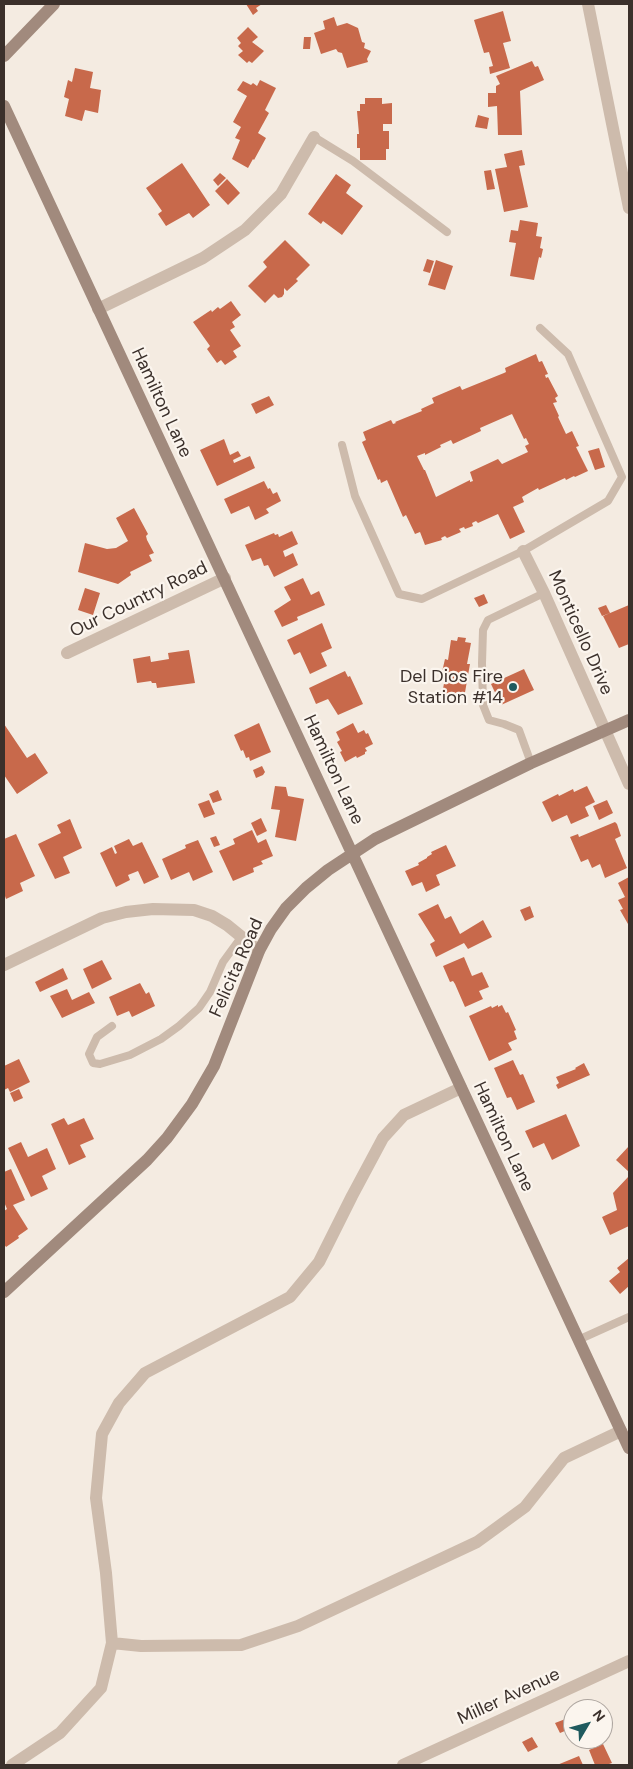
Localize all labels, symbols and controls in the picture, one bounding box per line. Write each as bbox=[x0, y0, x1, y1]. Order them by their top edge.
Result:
street label: Hamilton Lane bbox=[126, 345, 196, 461]
street label: Our Country Road bbox=[67, 557, 211, 643]
street label: Monticello Drive bbox=[543, 567, 617, 699]
place label: Del Dios Fire Station #14 bbox=[400, 666, 503, 709]
marker: Del Dios Fire Station #14 bbox=[507, 681, 519, 693]
street label: Hamilton Lane bbox=[298, 712, 368, 828]
street label: Felicita Road bbox=[206, 915, 268, 1021]
street label: Hamilton Lane bbox=[468, 1079, 538, 1195]
street label: Miller Avenue bbox=[454, 1664, 564, 1730]
north arrow bbox=[563, 1699, 613, 1749]
text: N bbox=[589, 1706, 609, 1725]

